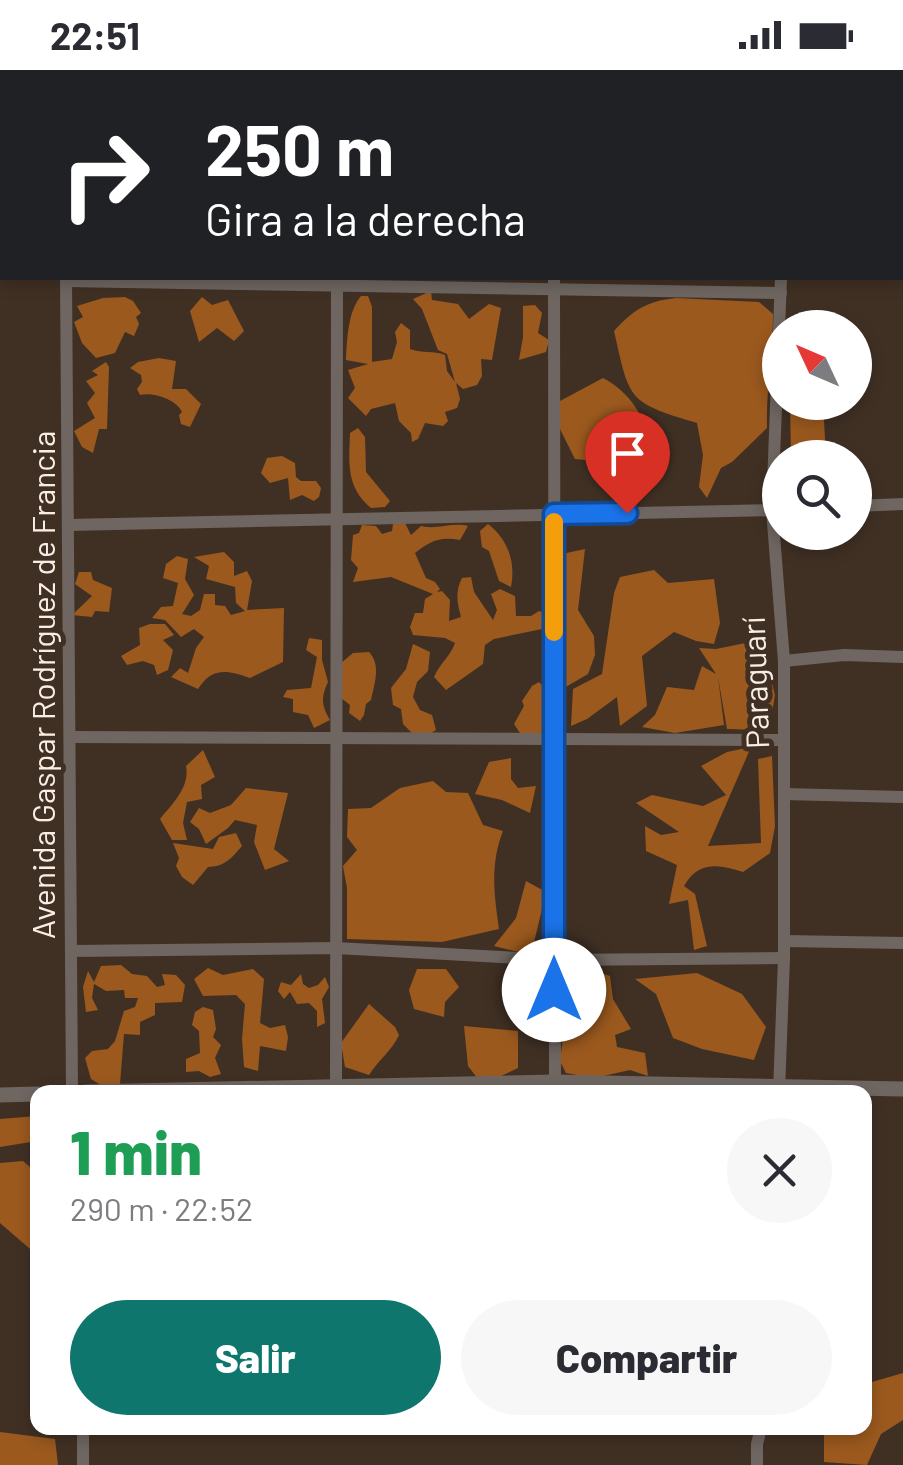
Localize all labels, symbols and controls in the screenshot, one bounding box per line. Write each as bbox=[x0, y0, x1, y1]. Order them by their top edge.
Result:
text: 22:51 bbox=[50, 12, 140, 58]
text: 250 m bbox=[205, 106, 394, 190]
icon: right bbox=[40, 110, 170, 240]
text: Gira a la derecha bbox=[205, 191, 526, 245]
north arrow bbox=[762, 310, 872, 420]
map controls bbox=[762, 310, 872, 550]
pin bbox=[585, 411, 670, 514]
icon: arrive bbox=[600, 426, 655, 481]
street label: Avenida Gaspar Rodríguez de Francia bbox=[23, 431, 61, 939]
button: search bbox=[762, 440, 872, 550]
street label: Paraguarí bbox=[733, 616, 775, 750]
position arrow bbox=[502, 938, 606, 1042]
text: 1 min bbox=[70, 1115, 202, 1187]
button: close bbox=[727, 1118, 832, 1223]
text: 290 m · 22:52 bbox=[70, 1189, 253, 1227]
button: Salir bbox=[70, 1300, 441, 1415]
button: Compartir bbox=[461, 1300, 832, 1415]

